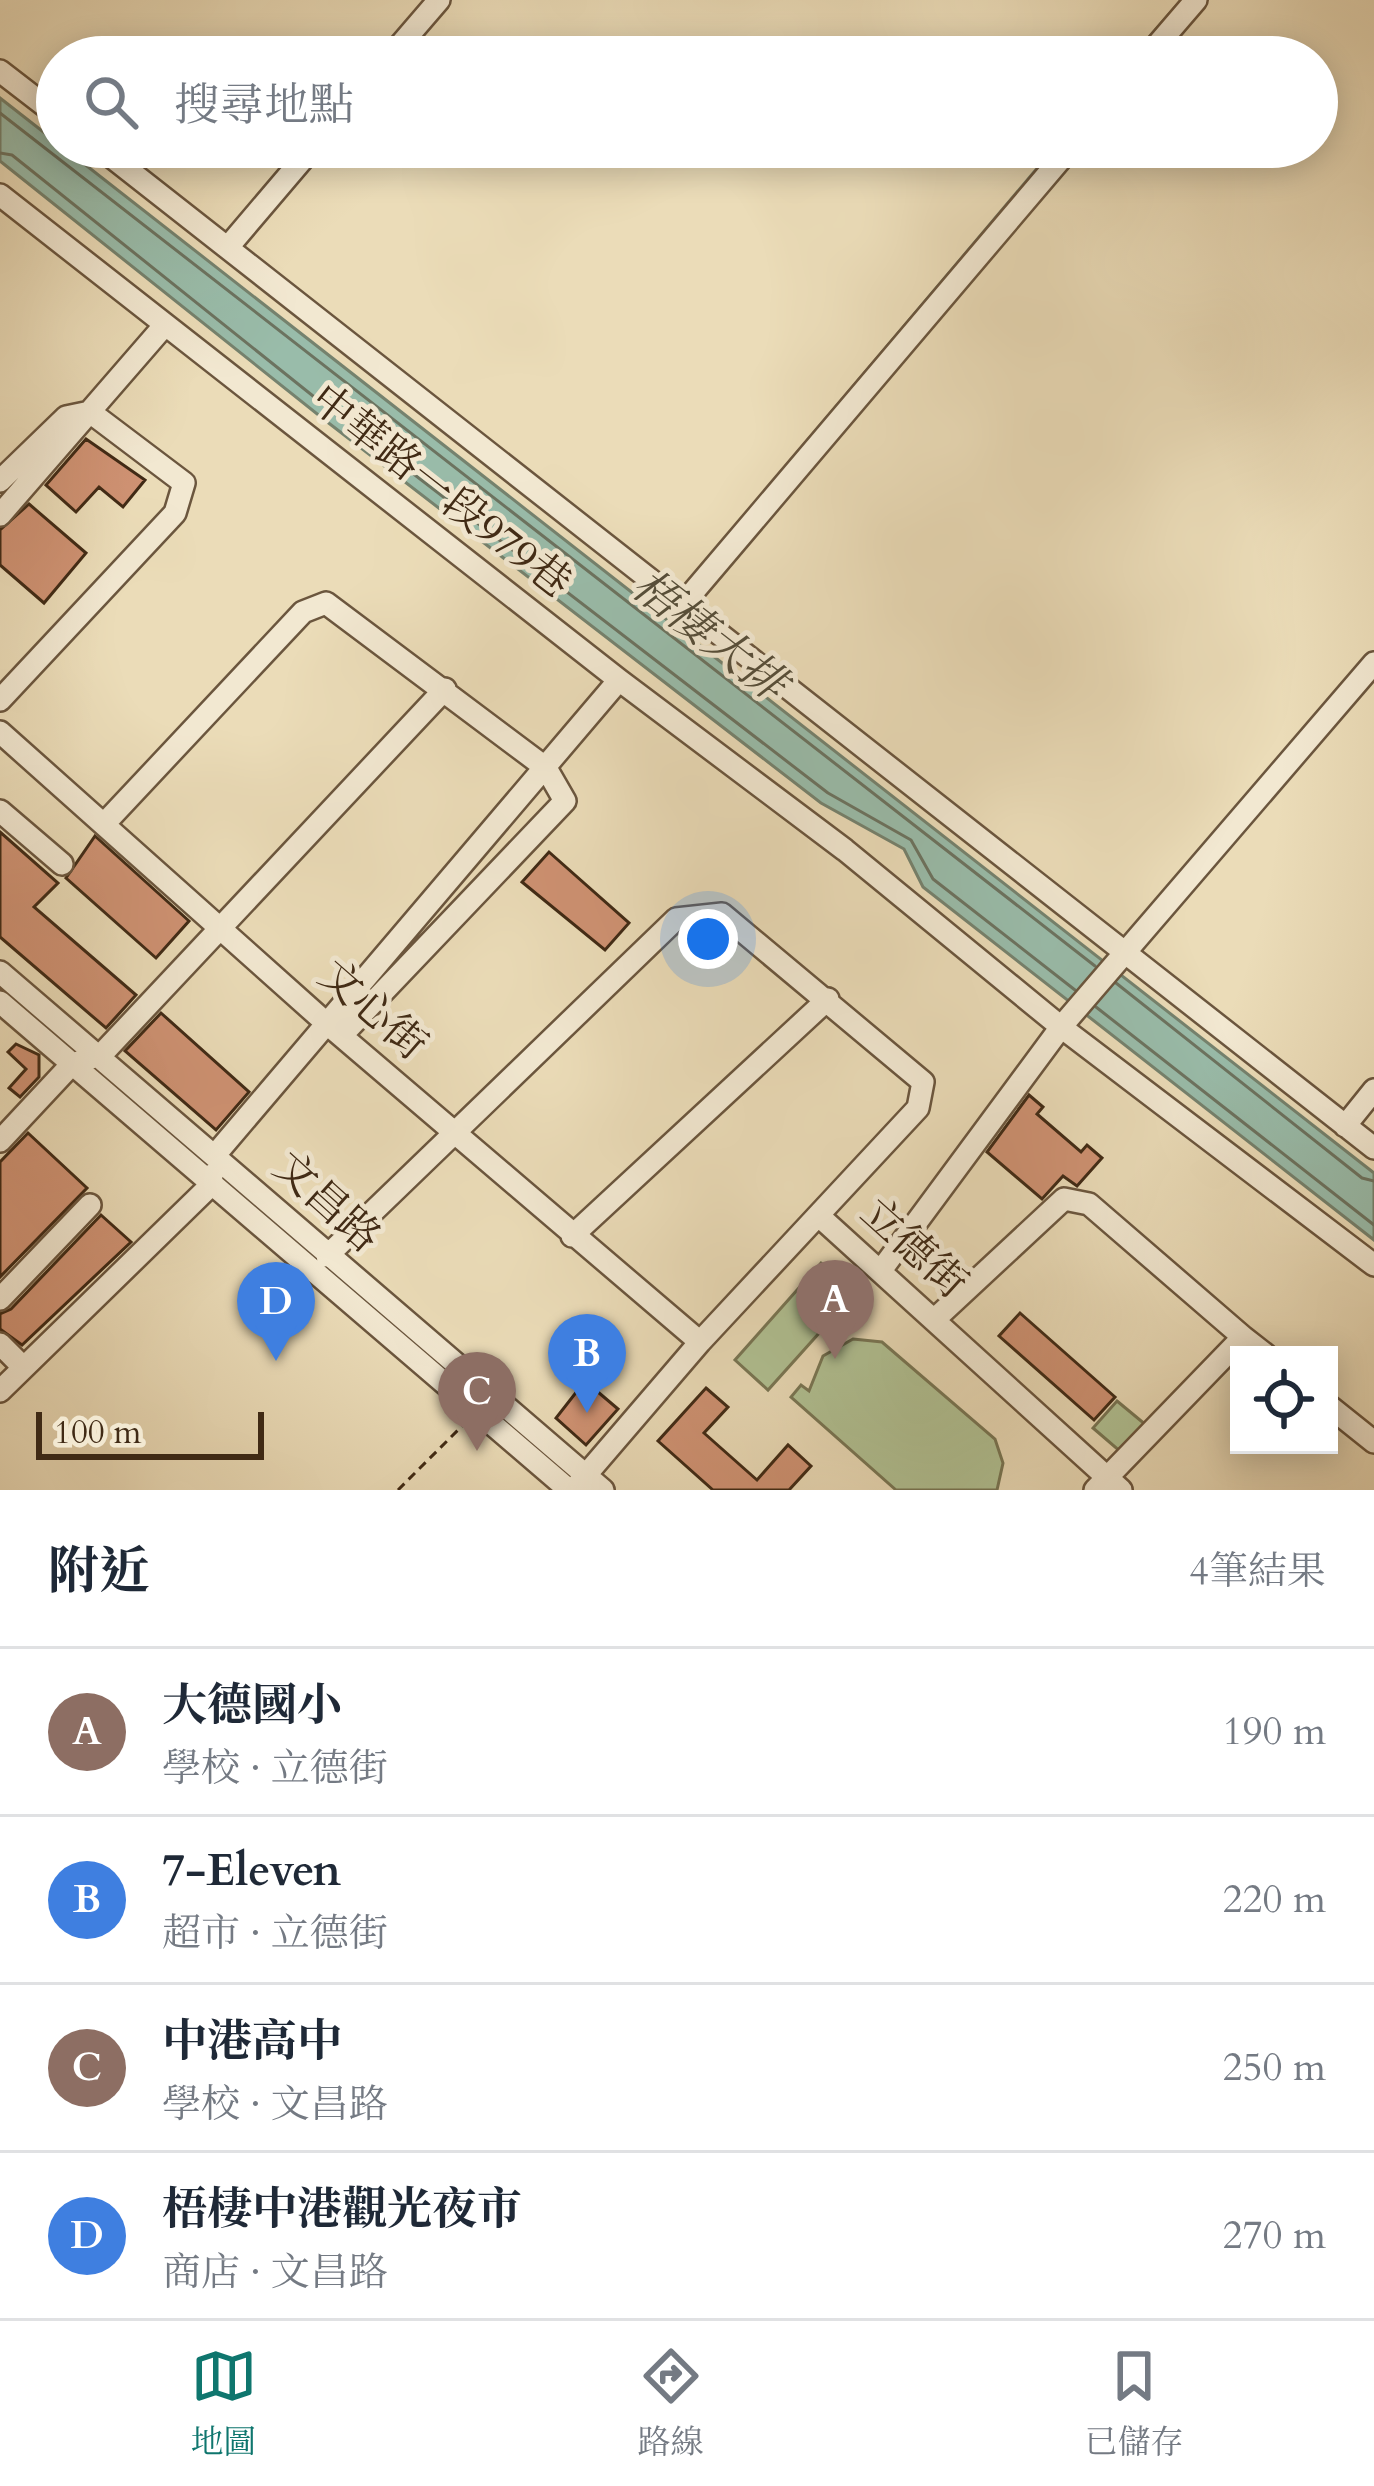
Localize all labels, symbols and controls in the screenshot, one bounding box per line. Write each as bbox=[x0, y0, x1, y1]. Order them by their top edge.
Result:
search box bbox=[36, 36, 1338, 168]
icon: search bbox=[78, 69, 144, 135]
text: 搜尋地點 bbox=[174, 75, 354, 136]
street label: 中華路一段979巷 bbox=[299, 371, 583, 611]
water label: 梧棲大排 bbox=[619, 556, 803, 718]
your location bbox=[678, 909, 738, 969]
street label: 文心街 bbox=[307, 947, 439, 1073]
street label: 文昌路 bbox=[261, 1139, 393, 1265]
street label: 立德街 bbox=[848, 1185, 980, 1311]
pin: A bbox=[796, 1260, 874, 1359]
pin: D bbox=[237, 1262, 315, 1361]
pin: B bbox=[548, 1314, 626, 1413]
map controls bbox=[1230, 1346, 1338, 1454]
button: locate bbox=[1230, 1346, 1338, 1454]
pin: C bbox=[438, 1352, 516, 1451]
scale bar bbox=[36, 1406, 264, 1459]
text: 100 m bbox=[54, 1410, 141, 1455]
text: 附近 bbox=[48, 1537, 150, 1607]
text: 4筆結果 bbox=[1189, 1545, 1326, 1598]
text: 大德國小 bbox=[162, 1675, 342, 1736]
text: A bbox=[72, 1705, 102, 1758]
text: 190 m bbox=[1223, 1705, 1326, 1758]
text: 學校 · 立德街 bbox=[162, 1742, 388, 1795]
text: 7-Eleven bbox=[162, 1840, 341, 1901]
text: B bbox=[73, 1873, 101, 1926]
text: 220 m bbox=[1223, 1873, 1326, 1926]
text: 超市 · 立德街 bbox=[162, 1907, 388, 1960]
text: 中港高中 bbox=[162, 2011, 342, 2072]
text: C bbox=[72, 2041, 102, 2094]
text: 250 m bbox=[1223, 2041, 1326, 2094]
text: 學校 · 文昌路 bbox=[162, 2078, 388, 2131]
text: 梧棲中港觀光夜市 bbox=[162, 2179, 522, 2240]
text: D bbox=[70, 2209, 104, 2262]
text: 270 m bbox=[1223, 2209, 1326, 2262]
text: 商店 · 文昌路 bbox=[162, 2246, 388, 2299]
tab: 地圖 bbox=[191, 2343, 257, 2465]
tab: 路線 bbox=[638, 2343, 704, 2465]
tab: 已儲存 bbox=[1085, 2343, 1184, 2465]

